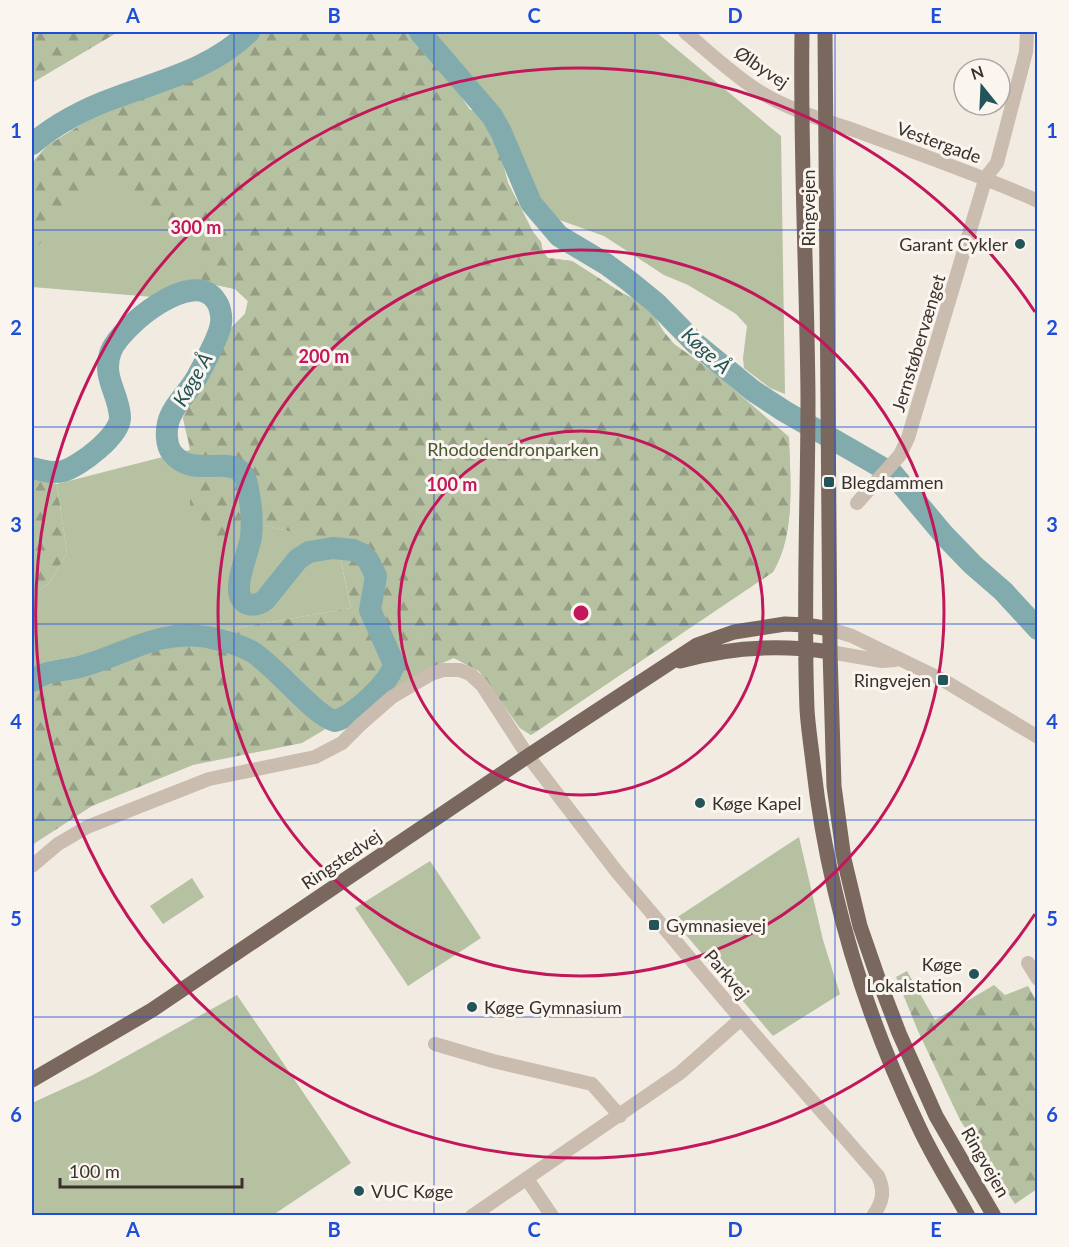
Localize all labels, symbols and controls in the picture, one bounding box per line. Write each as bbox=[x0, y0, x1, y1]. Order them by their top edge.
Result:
text: A bbox=[125, 3, 140, 27]
text: B bbox=[327, 3, 341, 27]
text: C bbox=[527, 3, 541, 27]
text: D bbox=[727, 3, 743, 27]
text: E bbox=[930, 3, 942, 27]
street label: Ølbyvej bbox=[731, 41, 793, 93]
north arrow bbox=[952, 57, 1012, 117]
text: N bbox=[968, 61, 986, 83]
street label: Vestergade bbox=[894, 117, 984, 167]
text: 1 bbox=[10, 118, 22, 142]
text: 1 bbox=[1046, 118, 1058, 142]
street label: Ringvejen bbox=[797, 169, 819, 247]
text: 300 m bbox=[171, 216, 221, 238]
place label: Garant Cykler bbox=[899, 233, 1008, 255]
marker: Garant Cykler bbox=[1013, 237, 1027, 251]
street label: Jernstøbervænget bbox=[887, 271, 950, 414]
text: 2 bbox=[10, 315, 22, 339]
text: 2 bbox=[1046, 315, 1058, 339]
water label: Køge Å bbox=[677, 322, 737, 378]
text: 200 m bbox=[299, 345, 349, 367]
water label: Køge Å bbox=[167, 348, 217, 410]
park label: Rhododendronparken bbox=[427, 438, 599, 460]
place label: Blegdammen bbox=[841, 471, 944, 493]
text: 100 m bbox=[427, 473, 477, 495]
marker: Blegdammen bbox=[822, 475, 836, 489]
text: 3 bbox=[10, 512, 22, 536]
text: 3 bbox=[1046, 512, 1058, 536]
centre of rings bbox=[571, 603, 591, 623]
place label: Ringvejen bbox=[854, 669, 931, 691]
marker: Ringvejen bbox=[936, 673, 950, 687]
text: 4 bbox=[10, 709, 22, 733]
text: 4 bbox=[1046, 709, 1058, 733]
place label: Køge Kapel bbox=[712, 792, 802, 814]
marker: Køge Kapel bbox=[693, 796, 707, 810]
street label: Ringstedvej bbox=[297, 824, 385, 894]
text: 5 bbox=[10, 906, 22, 930]
text: 5 bbox=[1046, 906, 1058, 930]
place label: Gymnasievej bbox=[666, 914, 766, 936]
marker: Gymnasievej bbox=[647, 918, 661, 932]
street label: Parkvej bbox=[700, 945, 754, 1003]
place label: Køge Lokalstation bbox=[866, 953, 962, 996]
marker: Køge Lokalstation bbox=[967, 967, 981, 981]
place label: Køge Gymnasium bbox=[484, 996, 622, 1018]
marker: Køge Gymnasium bbox=[465, 1000, 479, 1014]
text: 6 bbox=[10, 1102, 22, 1126]
text: 6 bbox=[1046, 1102, 1058, 1126]
street label: Ringvejen bbox=[957, 1123, 1015, 1201]
scale bar bbox=[60, 1151, 242, 1189]
text: 100 m bbox=[69, 1160, 120, 1182]
place label: VUC Køge bbox=[371, 1180, 453, 1202]
marker: VUC Køge bbox=[352, 1184, 366, 1198]
text: A bbox=[125, 1217, 140, 1241]
text: B bbox=[327, 1217, 341, 1241]
text: C bbox=[527, 1217, 541, 1241]
text: D bbox=[727, 1217, 743, 1241]
text: E bbox=[930, 1217, 942, 1241]

